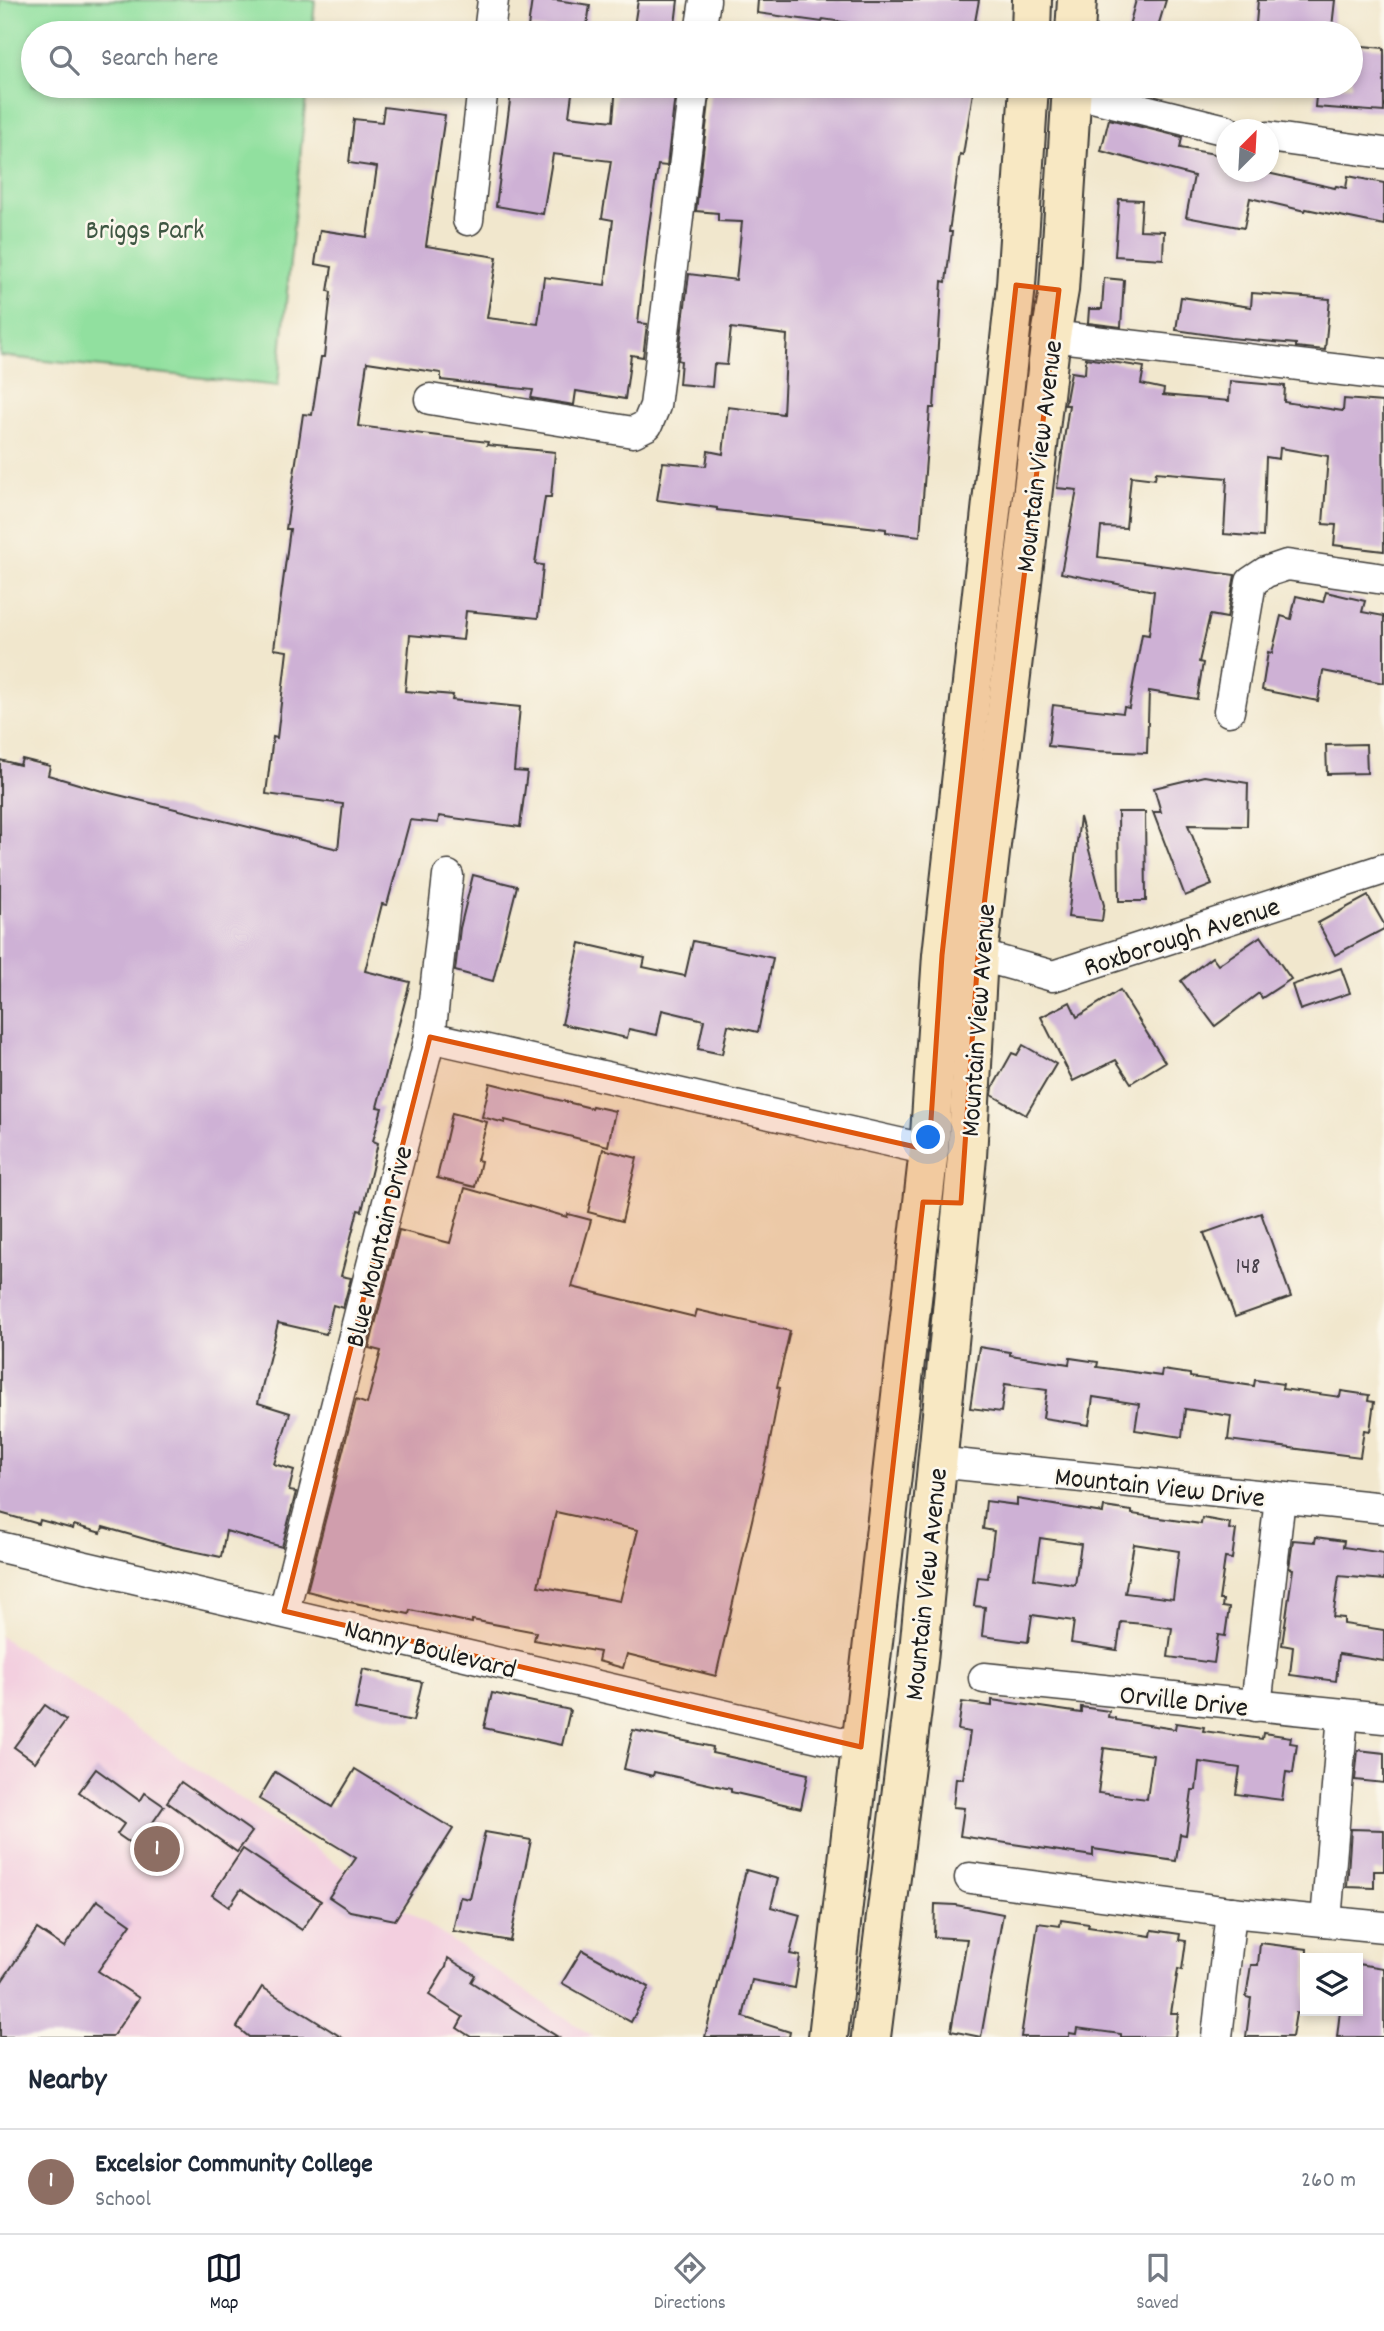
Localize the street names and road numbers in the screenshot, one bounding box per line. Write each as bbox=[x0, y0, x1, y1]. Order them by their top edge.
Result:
street label: Mountain View Avenue bbox=[1008, 338, 1076, 575]
street label: Roxborough Avenue bbox=[1079, 889, 1286, 990]
street label: Mountain View Avenue bbox=[953, 902, 1009, 1138]
street label: Blue Mountain Drive bbox=[337, 1142, 426, 1352]
street label: Mountain View Drive bbox=[1052, 1459, 1267, 1521]
street label: Mountain View Avenue bbox=[897, 1466, 961, 1703]
street label: Nanny Boulevard bbox=[340, 1611, 520, 1693]
street label: Orville Drive bbox=[1117, 1677, 1250, 1731]

